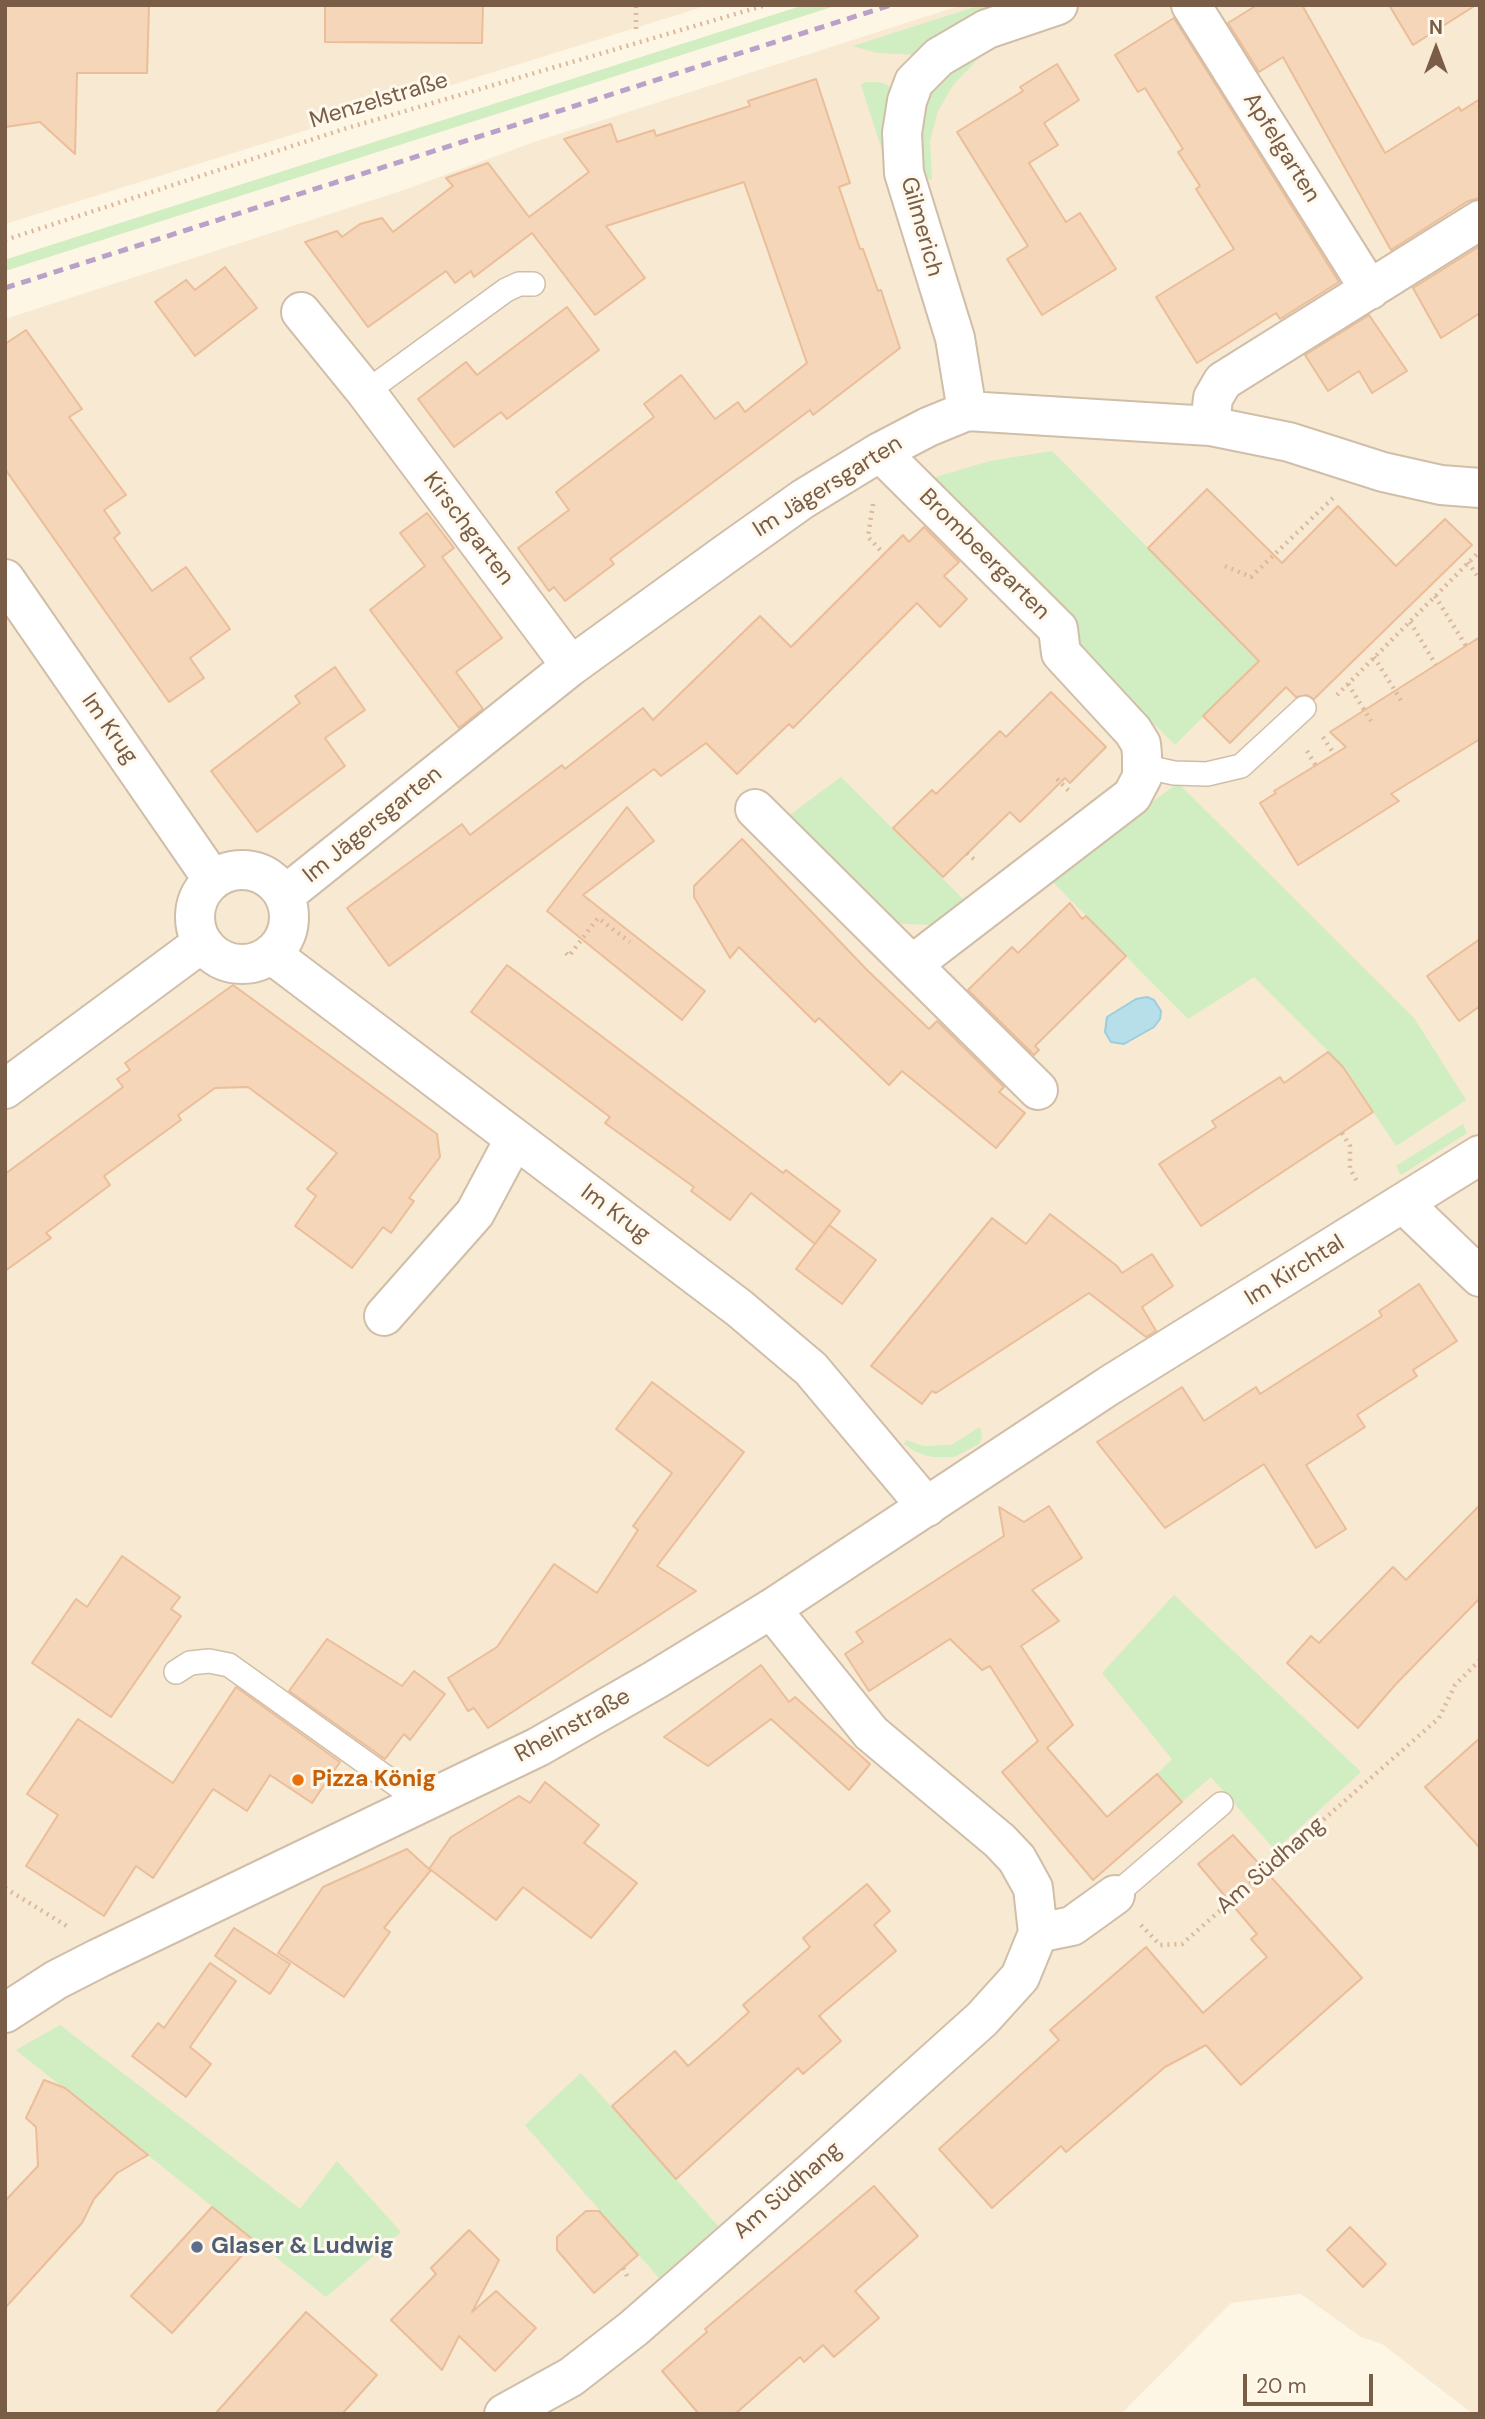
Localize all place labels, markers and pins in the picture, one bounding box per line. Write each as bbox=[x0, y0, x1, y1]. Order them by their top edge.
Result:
place label: Pizza König bbox=[312, 1766, 436, 1794]
marker: Pizza König bbox=[290, 1772, 306, 1788]
place label: Glaser & Ludwig bbox=[211, 2233, 394, 2261]
marker: Glaser & Ludwig bbox=[189, 2239, 205, 2255]

